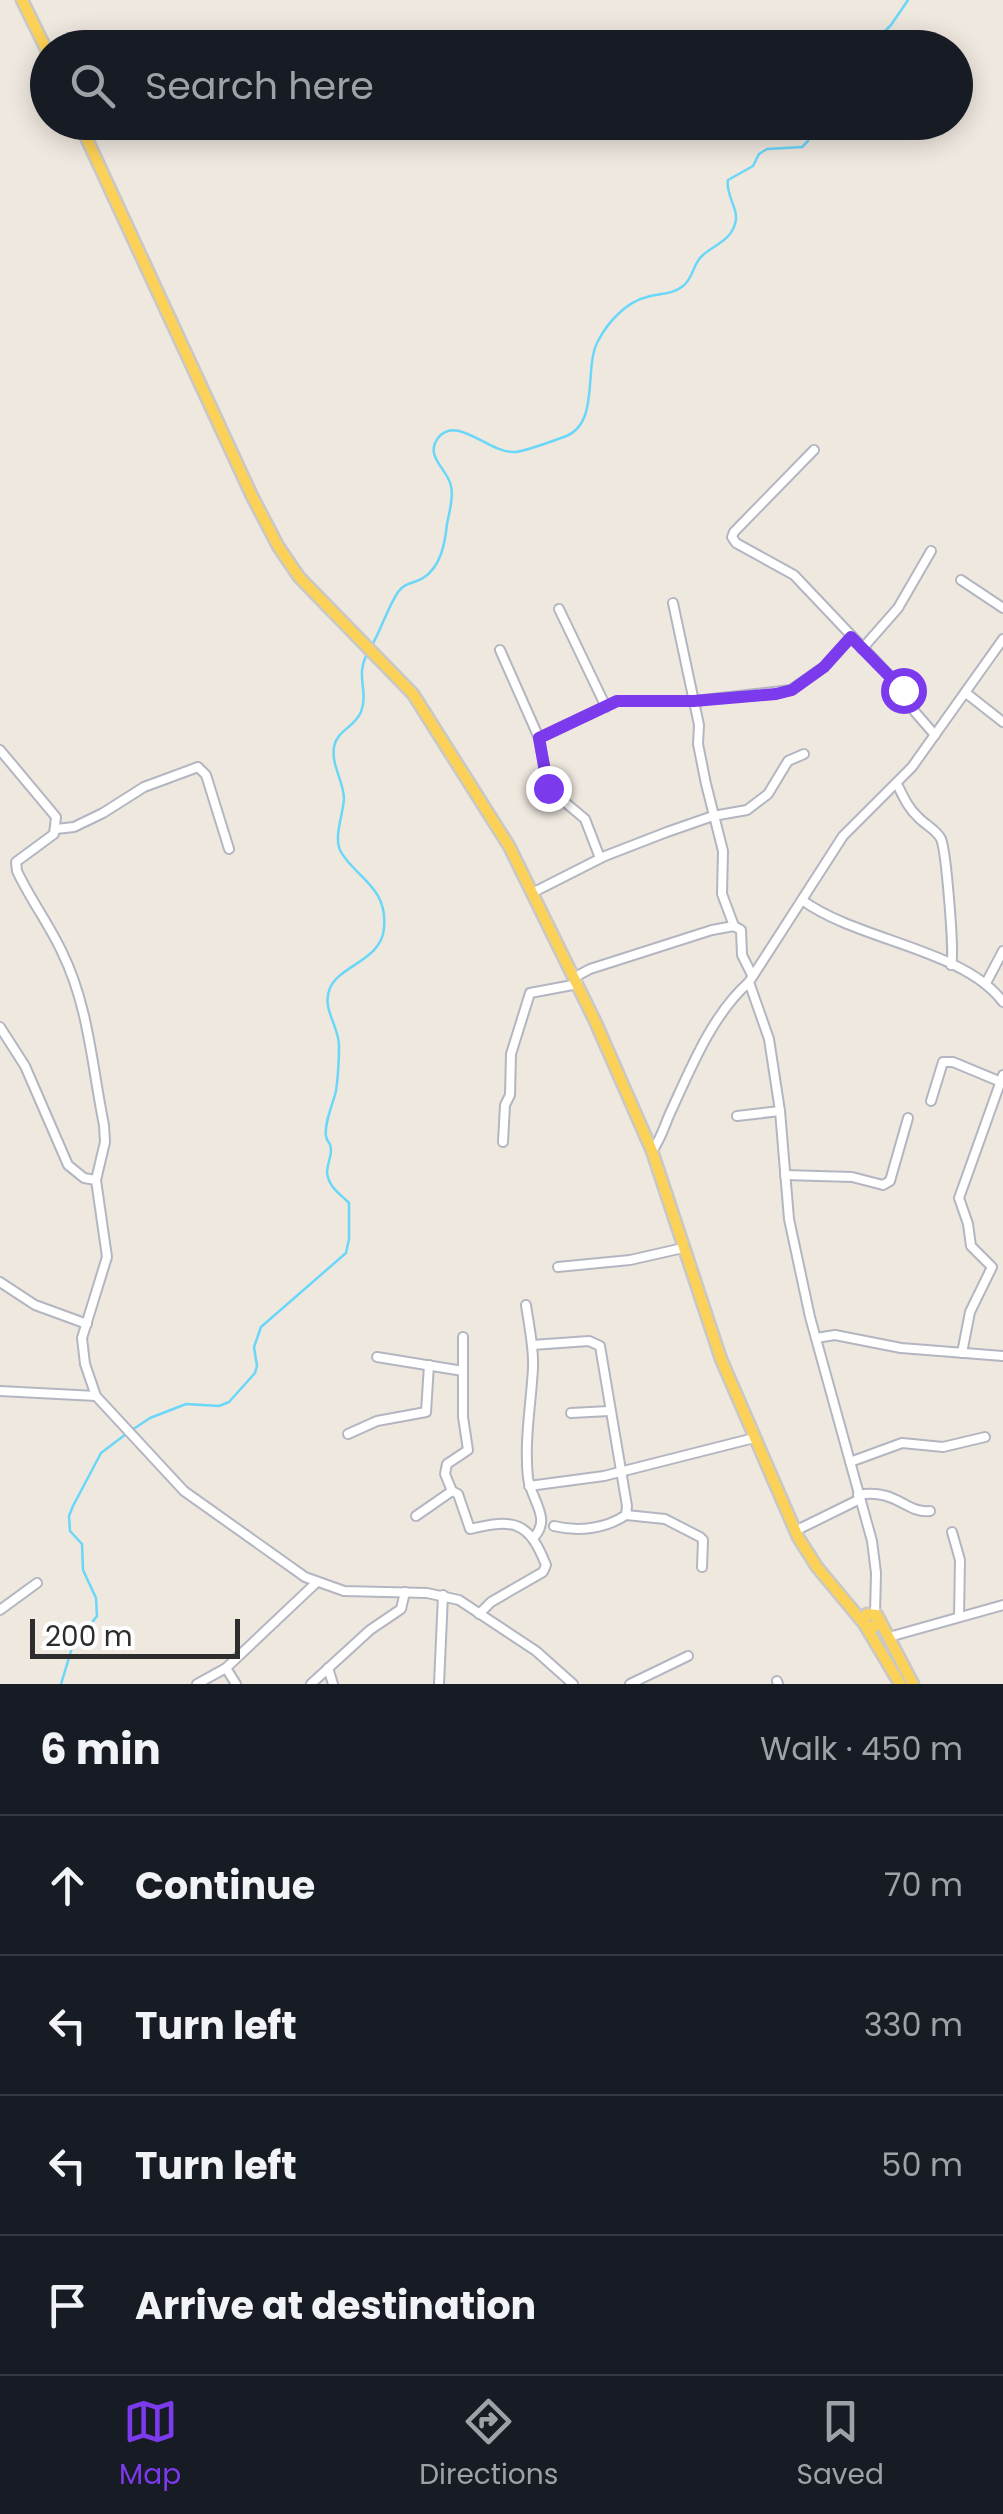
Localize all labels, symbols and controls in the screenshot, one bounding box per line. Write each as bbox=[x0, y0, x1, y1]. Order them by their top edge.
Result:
search box bbox=[30, 30, 973, 140]
icon: search bbox=[65, 58, 120, 113]
text: Search here bbox=[145, 59, 374, 112]
route start bbox=[881, 668, 927, 714]
route end bbox=[526, 766, 572, 812]
scale bar bbox=[30, 1614, 240, 1658]
text: 200 m bbox=[45, 1617, 133, 1656]
text: 6 min bbox=[40, 1720, 161, 1779]
text: Walk · 450 m bbox=[760, 1726, 963, 1771]
icon: ahead bbox=[40, 1858, 95, 1913]
text: Continue bbox=[135, 1859, 315, 1912]
text: 70 m bbox=[884, 1862, 963, 1907]
icon: left bbox=[40, 1998, 95, 2053]
text: Turn left bbox=[135, 1999, 297, 2052]
text: 330 m bbox=[864, 2002, 963, 2047]
icon: left bbox=[40, 2138, 95, 2193]
text: Turn left bbox=[135, 2139, 297, 2192]
text: 50 m bbox=[881, 2142, 963, 2187]
icon: arrive bbox=[40, 2278, 95, 2333]
text: Arrive at destination bbox=[135, 2279, 536, 2332]
tab: Map bbox=[119, 2394, 181, 2496]
tab: Directions bbox=[419, 2394, 558, 2496]
tab: Saved bbox=[797, 2394, 884, 2496]

